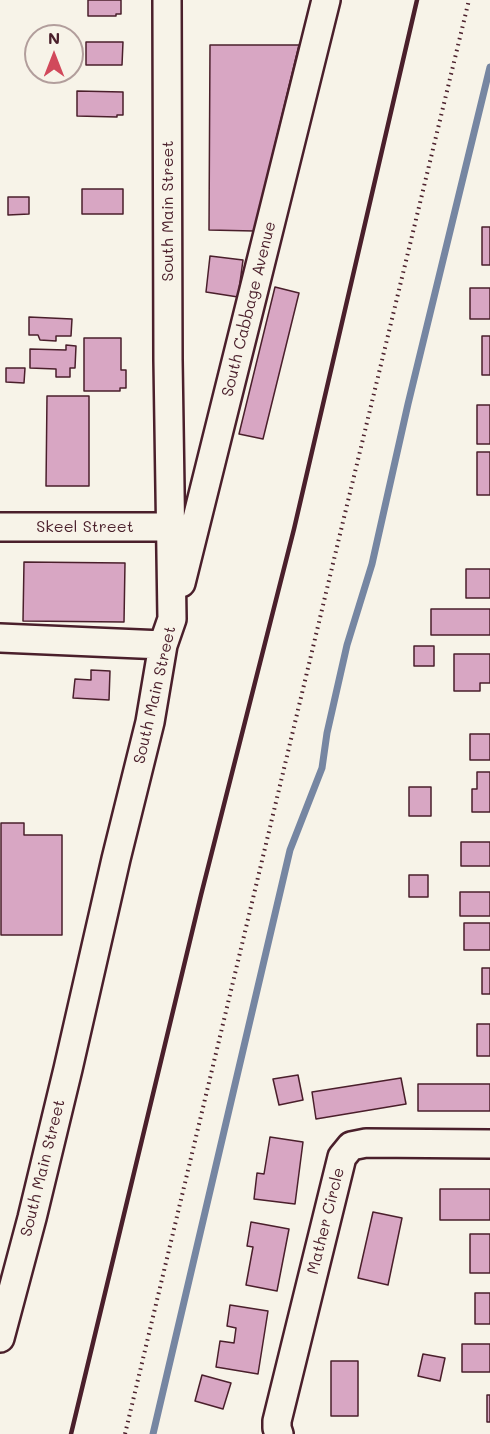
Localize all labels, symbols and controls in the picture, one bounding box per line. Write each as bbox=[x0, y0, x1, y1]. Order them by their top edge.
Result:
north arrow bbox=[24, 24, 84, 84]
text: N bbox=[48, 27, 60, 48]
street label: South Main Street bbox=[158, 141, 178, 281]
street label: South Cabbage Avenue bbox=[218, 219, 280, 399]
street label: Skeel Street bbox=[36, 517, 134, 537]
street label: South Main Street bbox=[130, 624, 180, 766]
street label: South Main Street bbox=[17, 1097, 69, 1239]
street label: Mather Circle bbox=[303, 1166, 349, 1276]

